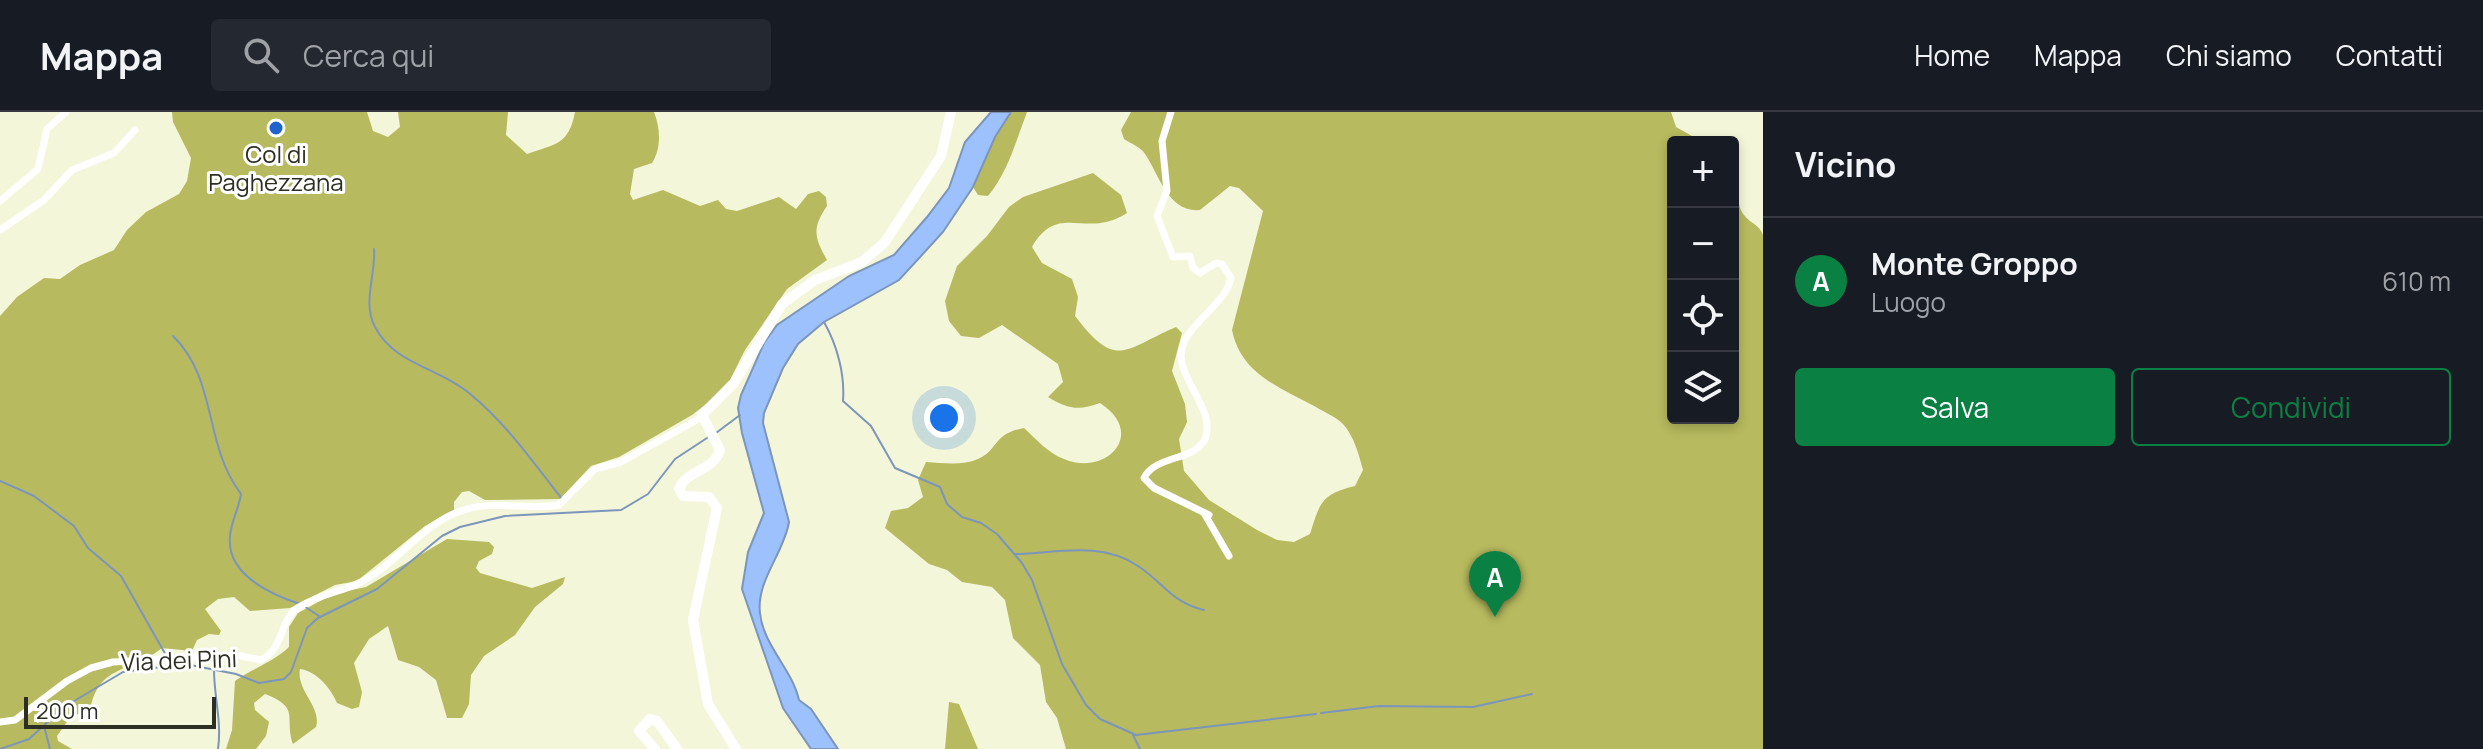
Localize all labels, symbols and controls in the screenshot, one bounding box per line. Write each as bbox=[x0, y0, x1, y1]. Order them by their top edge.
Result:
search box bbox=[211, 19, 771, 91]
text: Mappa bbox=[40, 29, 163, 81]
icon: search bbox=[239, 33, 283, 77]
text: Cerca qui bbox=[303, 35, 434, 76]
text: Home bbox=[1914, 36, 1990, 74]
text: Mappa bbox=[2034, 36, 2122, 74]
text: Chi siamo bbox=[2166, 36, 2292, 74]
text: Contatti bbox=[2336, 36, 2443, 74]
marker: Col di Paghezzana bbox=[267, 119, 285, 137]
map controls bbox=[1667, 136, 1739, 424]
button: + bbox=[1667, 136, 1739, 208]
place label: Col di Paghezzana bbox=[208, 137, 344, 198]
text: Vicino bbox=[1795, 141, 1896, 187]
button: − bbox=[1667, 208, 1739, 280]
text: Monte Groppo bbox=[1871, 243, 2078, 284]
text: A bbox=[1812, 263, 1830, 299]
text: 610 m bbox=[2382, 263, 2451, 299]
button: locate bbox=[1667, 280, 1739, 352]
text: Luogo bbox=[1871, 284, 1946, 320]
button: layers bbox=[1667, 352, 1739, 424]
button: Salva bbox=[1795, 368, 2115, 446]
button: Condividi bbox=[2131, 368, 2451, 446]
your location bbox=[924, 398, 964, 438]
pin: A bbox=[1469, 551, 1521, 617]
street label: Via dei Pini bbox=[120, 641, 238, 678]
scale bar bbox=[24, 693, 216, 729]
text: 200 m bbox=[36, 696, 98, 726]

